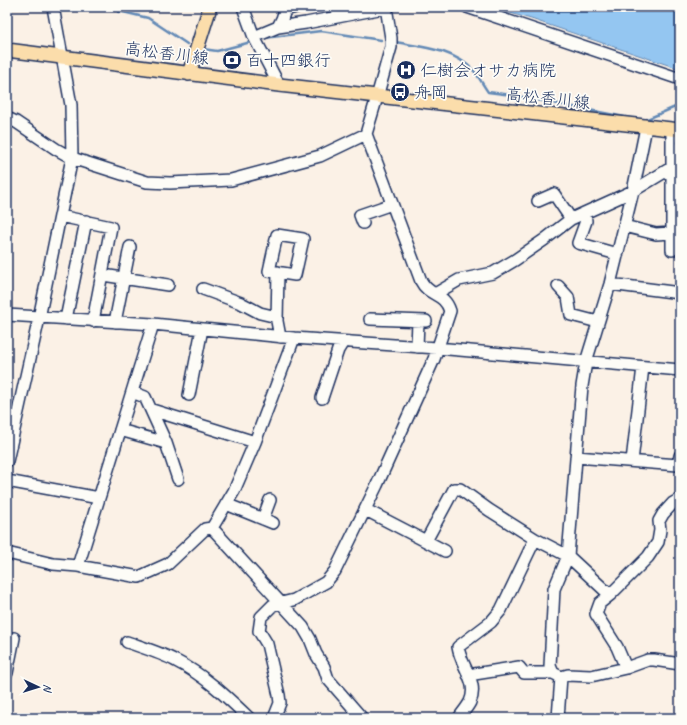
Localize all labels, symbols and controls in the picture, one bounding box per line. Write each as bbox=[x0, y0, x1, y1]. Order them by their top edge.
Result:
street label: 高松香川線 bbox=[123, 38, 210, 69]
bank icon: 百十四銀行 bbox=[221, 49, 243, 71]
place label: 百十四銀行 bbox=[246, 50, 331, 71]
hospital icon: 仁樹会オサカ病院 bbox=[395, 59, 417, 81]
place label: 仁樹会オサカ病院 bbox=[420, 60, 556, 81]
bus stop icon: 舟岡 bbox=[389, 81, 411, 103]
place label: 舟岡 bbox=[414, 82, 448, 103]
street label: 高松香川線 bbox=[505, 84, 591, 113]
north arrow bbox=[18, 667, 58, 707]
text: N bbox=[41, 684, 55, 694]

